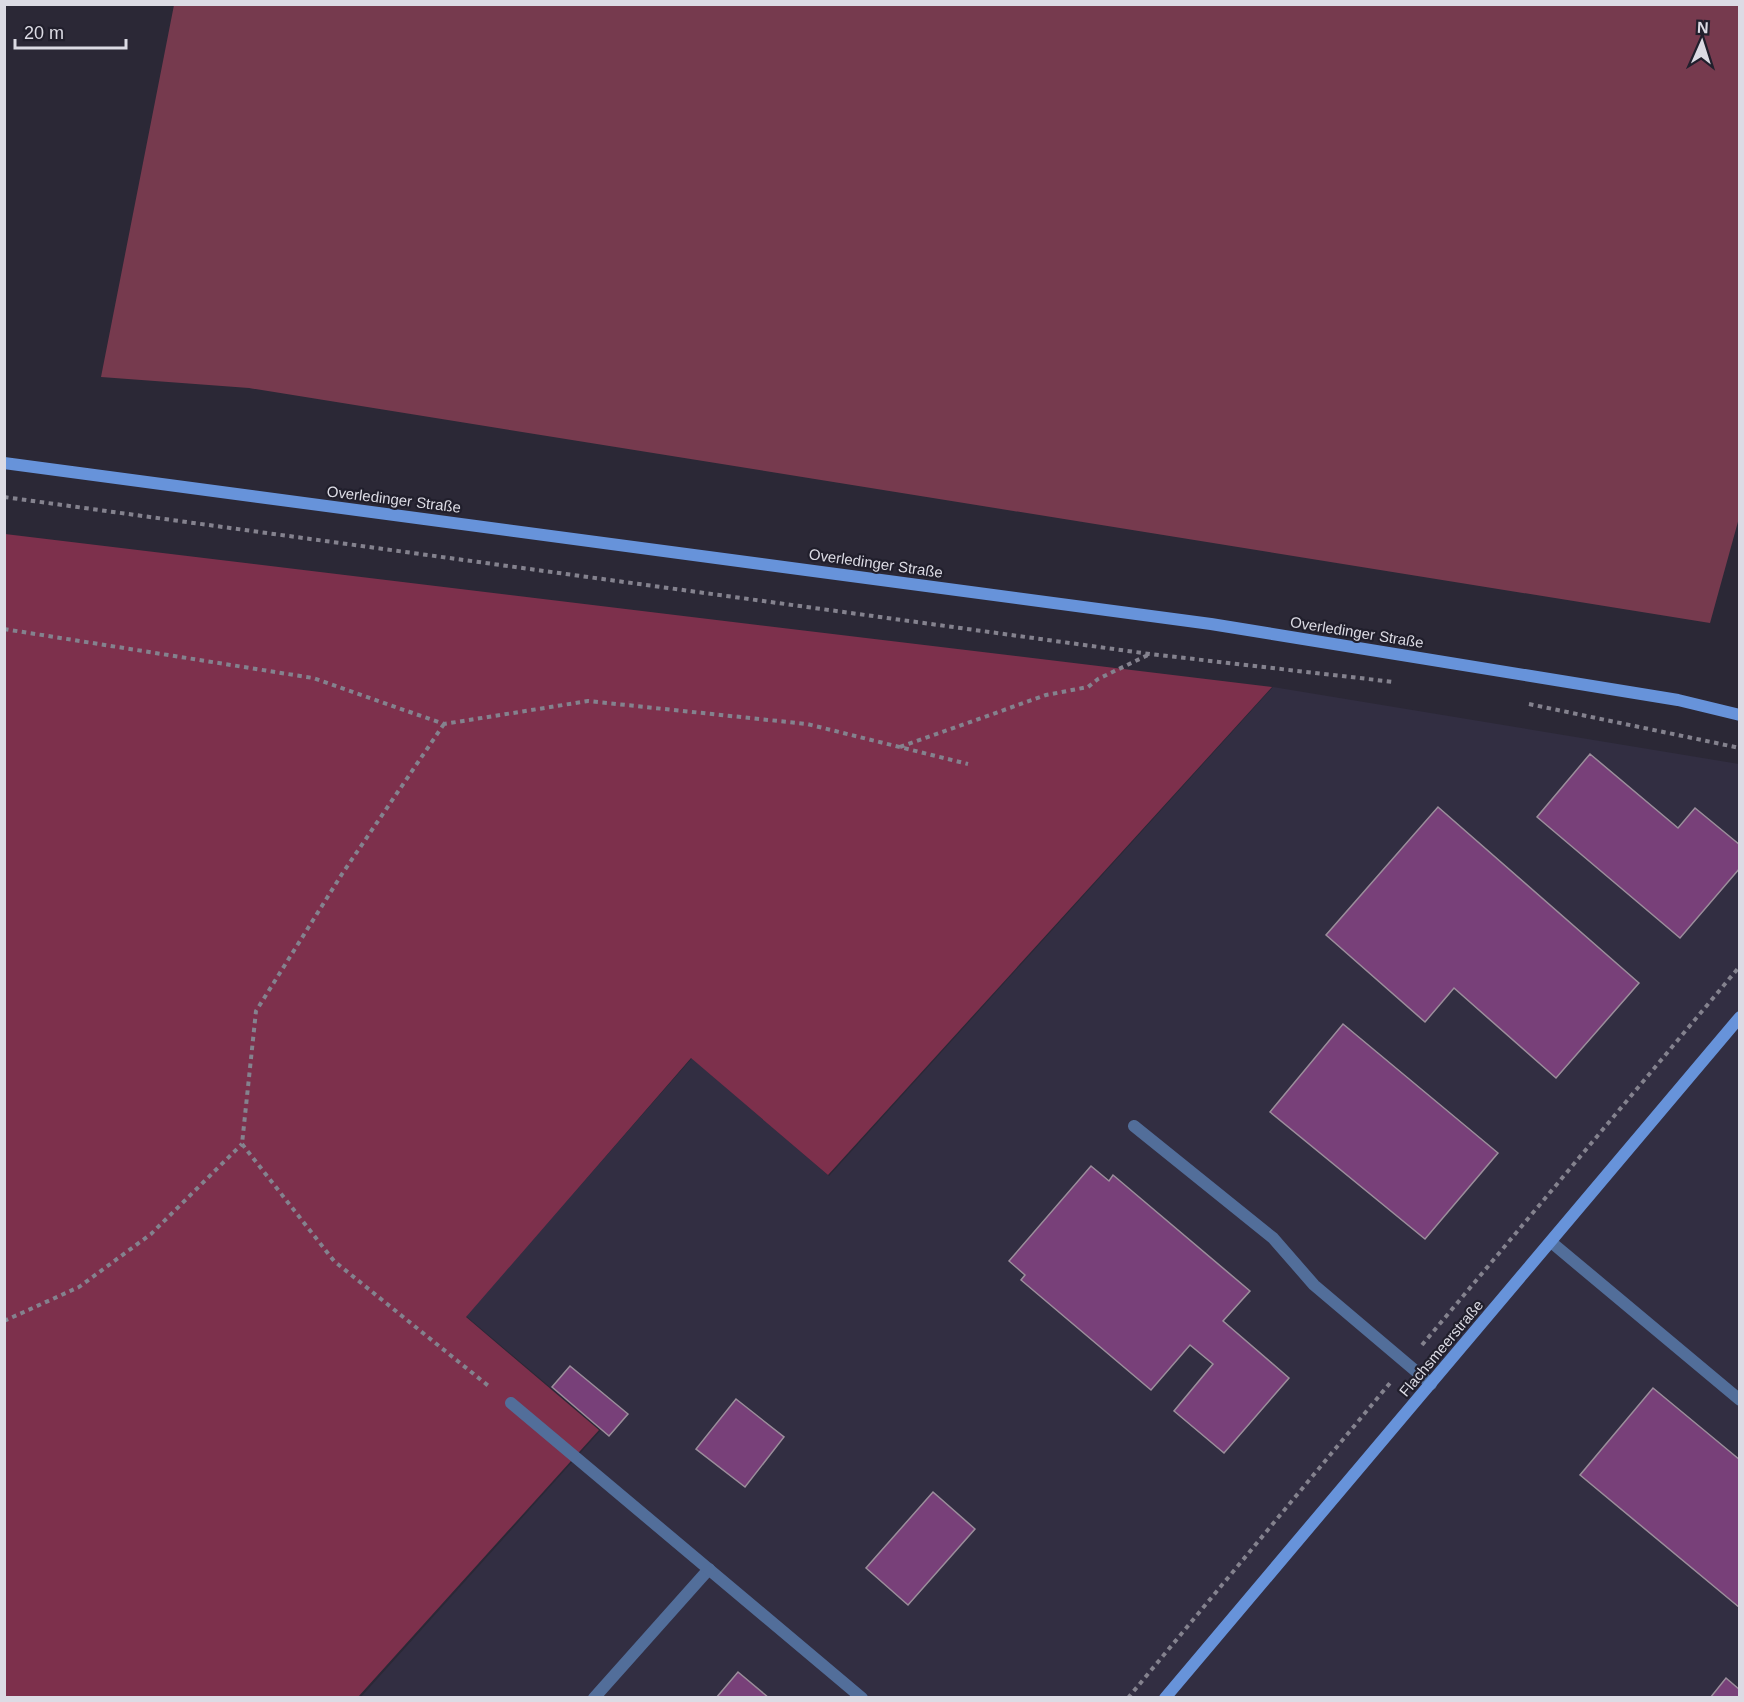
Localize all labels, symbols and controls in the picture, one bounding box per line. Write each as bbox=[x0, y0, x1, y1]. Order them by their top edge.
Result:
scale bar bbox=[15, 12, 126, 50]
north arrow bbox=[1672, 12, 1732, 72]
text: N bbox=[1697, 19, 1709, 36]
text: 20 m bbox=[24, 23, 64, 43]
street label: Overledinger Straße bbox=[326, 482, 462, 516]
street label: Overledinger Straße bbox=[808, 545, 944, 581]
street label: Overledinger Straße bbox=[1289, 613, 1425, 651]
street label: Flachsmeerstraße bbox=[1396, 1296, 1486, 1400]

